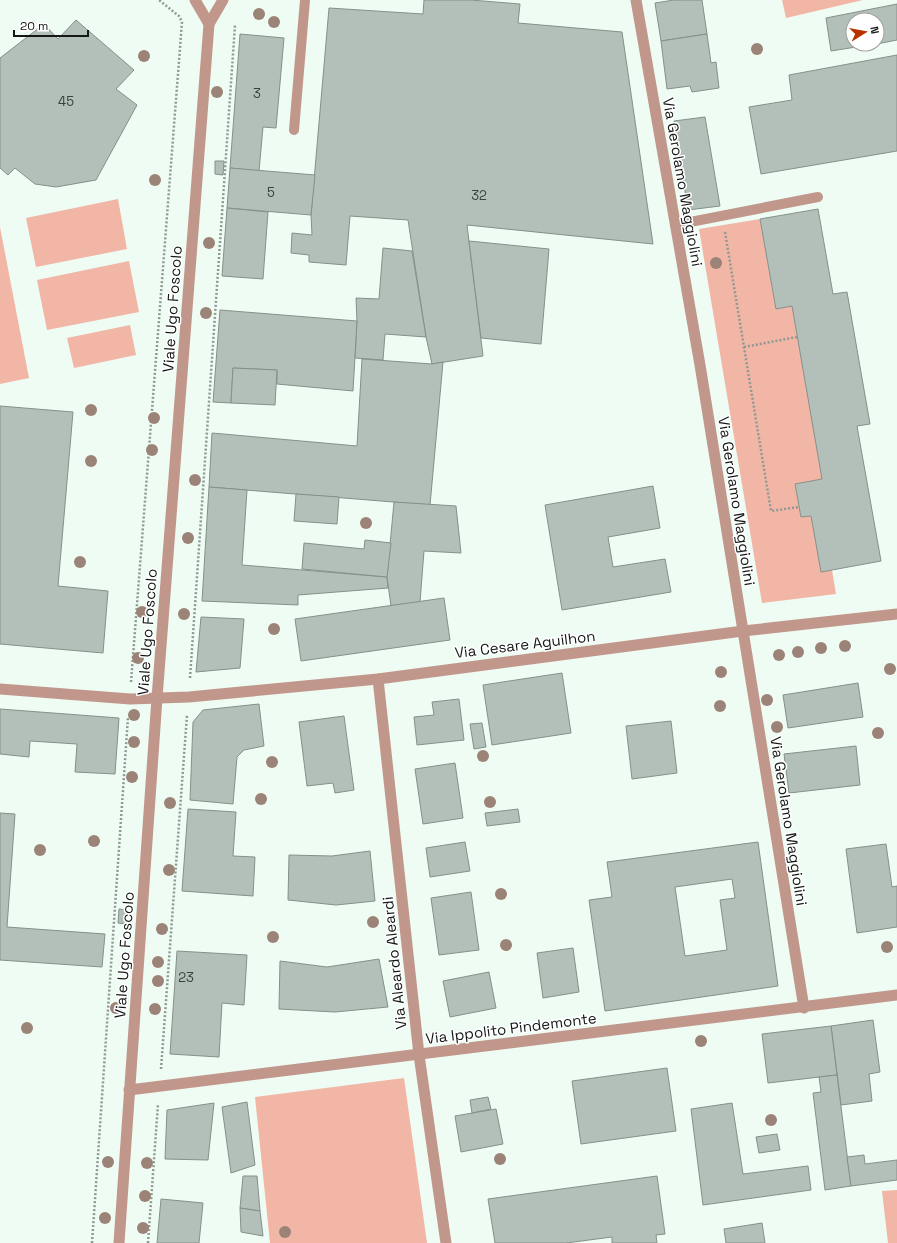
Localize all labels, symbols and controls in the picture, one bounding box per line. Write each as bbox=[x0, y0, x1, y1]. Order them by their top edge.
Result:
scale bar bbox=[14, 12, 88, 38]
north arrow bbox=[845, 12, 885, 52]
text: 20 m bbox=[20, 18, 48, 34]
text: N bbox=[867, 25, 882, 35]
house number: 3 bbox=[253, 85, 261, 102]
house number: 45 bbox=[58, 93, 74, 110]
street label: Via Gerolamo Maggiolini bbox=[659, 96, 707, 268]
house number: 5 bbox=[267, 184, 275, 201]
house number: 32 bbox=[471, 187, 487, 204]
street label: Viale Ugo Foscolo bbox=[158, 245, 186, 373]
street label: Via Gerolamo Maggiolini bbox=[714, 415, 760, 587]
street label: Viale Ugo Foscolo bbox=[133, 568, 161, 696]
street label: Via Cesare Aguilhon bbox=[454, 626, 596, 662]
street label: Via Gerolamo Maggiolini bbox=[766, 735, 812, 907]
street label: Viale Ugo Foscolo bbox=[110, 891, 138, 1019]
street label: Via Aleardo Aleardi bbox=[378, 896, 410, 1030]
house number: 23 bbox=[178, 969, 194, 986]
street label: Via Ippolito Pindemonte bbox=[425, 1008, 598, 1048]

